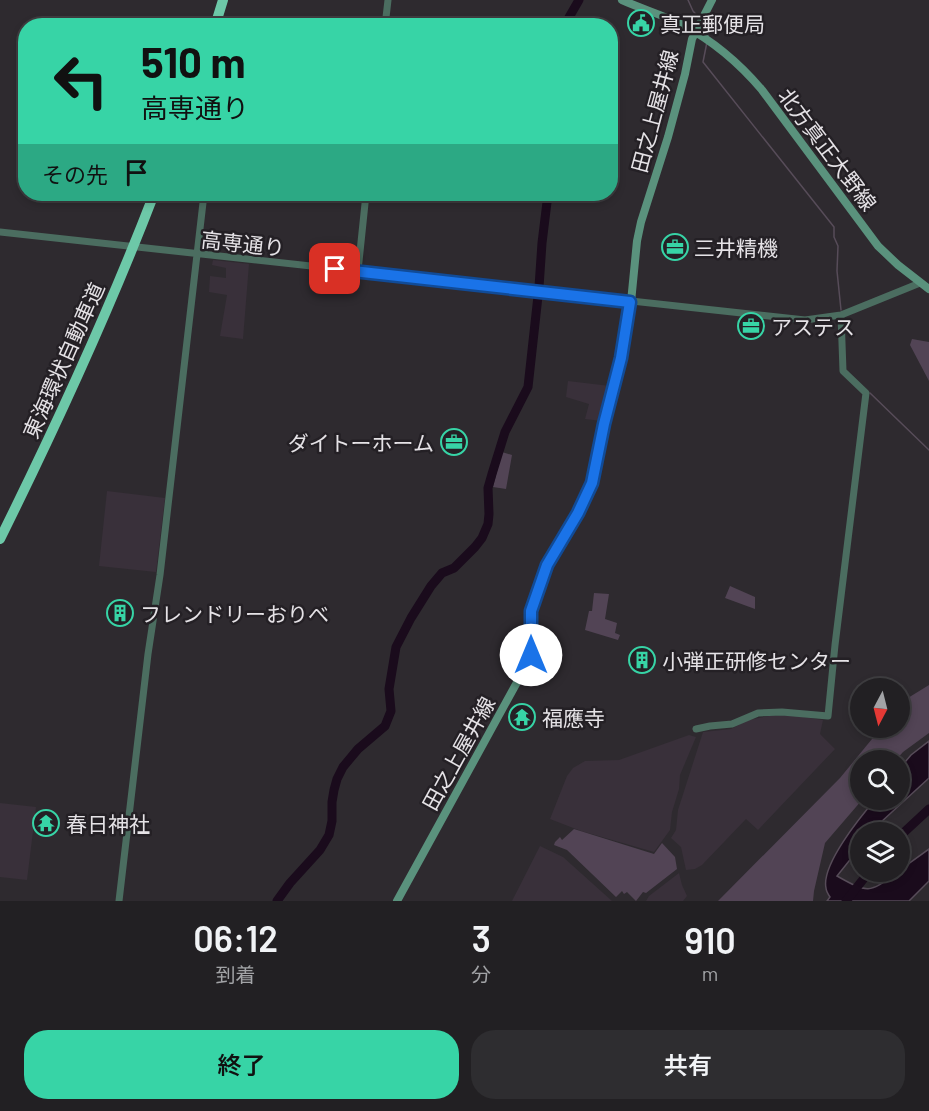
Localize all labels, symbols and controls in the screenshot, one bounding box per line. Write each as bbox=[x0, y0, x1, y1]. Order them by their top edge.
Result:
public building icon: 真正郵便局 bbox=[626, 8, 656, 38]
place label: 真正郵便局 bbox=[660, 11, 765, 36]
text: 510 m bbox=[141, 36, 245, 86]
icon: left bbox=[42, 42, 120, 120]
street label: 田之上屋井線 bbox=[626, 47, 682, 175]
street label: 北方真正大野線 bbox=[774, 83, 882, 215]
text: 高専通り bbox=[141, 91, 249, 123]
icon: arrive bbox=[120, 156, 153, 189]
text: その先 bbox=[42, 161, 108, 187]
street label: 高専通り bbox=[200, 226, 286, 260]
office icon: 三井精機 bbox=[660, 232, 690, 262]
place label: 三井精機 bbox=[694, 235, 778, 260]
pin bbox=[309, 243, 360, 294]
icon: arrive bbox=[318, 252, 351, 285]
street label: 東海環状自動車道 bbox=[17, 278, 109, 442]
office icon: アステス bbox=[736, 311, 766, 341]
place label: アステス bbox=[771, 314, 855, 339]
office icon: ダイトーホーム bbox=[439, 427, 469, 457]
place label: ダイトーホーム bbox=[288, 430, 434, 455]
building icon: フレンドリーおりべ bbox=[105, 598, 135, 628]
place label: フレンドリーおりべ bbox=[140, 601, 329, 626]
position arrow bbox=[499, 623, 563, 687]
building icon: 小弾正研修センター bbox=[627, 645, 657, 675]
place label: 小弾正研修センター bbox=[662, 648, 851, 673]
north arrow bbox=[850, 678, 910, 738]
map controls bbox=[850, 678, 910, 882]
street label: 田之上屋井線 bbox=[417, 692, 499, 814]
temple icon: 福應寺 bbox=[507, 702, 537, 732]
place label: 福應寺 bbox=[542, 705, 605, 730]
button: search bbox=[850, 750, 910, 810]
temple icon: 春日神社 bbox=[31, 808, 61, 838]
place label: 春日神社 bbox=[66, 811, 150, 836]
button: layers bbox=[850, 822, 910, 882]
text: 06:12 bbox=[193, 916, 278, 959]
text: 3 bbox=[472, 916, 491, 959]
text: 910 bbox=[684, 918, 736, 961]
text: m bbox=[702, 961, 718, 985]
text: 到着 bbox=[216, 962, 256, 986]
text: 分 bbox=[471, 962, 491, 986]
button: 終了 bbox=[24, 1030, 459, 1099]
button: 共有 bbox=[471, 1030, 905, 1099]

